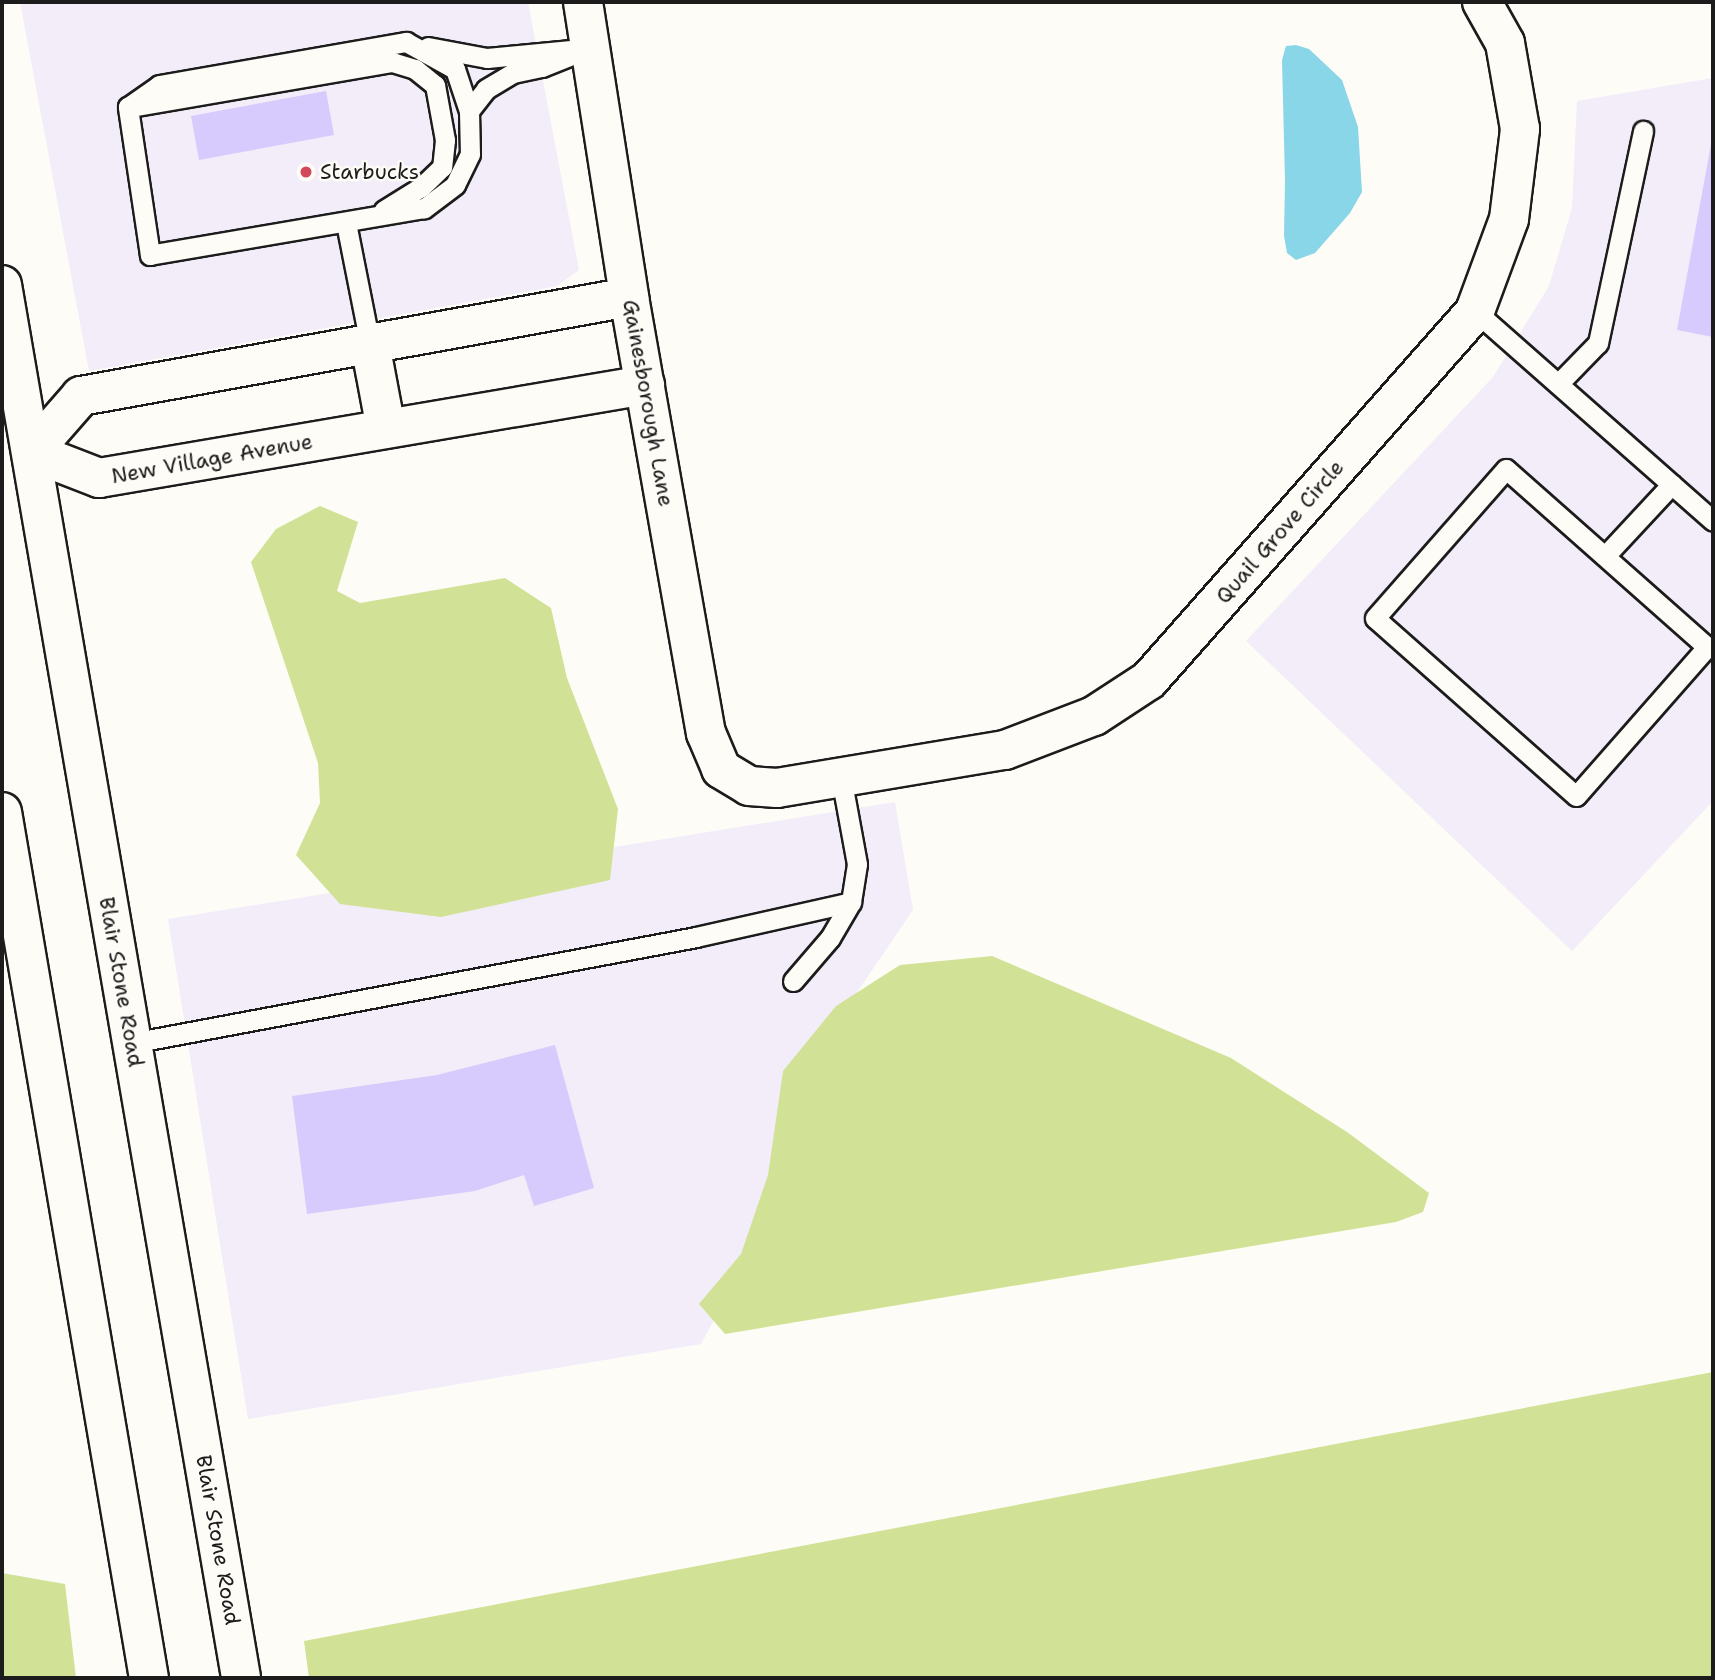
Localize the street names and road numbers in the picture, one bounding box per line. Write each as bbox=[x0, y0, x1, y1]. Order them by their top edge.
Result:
street label: Gainesborough Lane bbox=[617, 298, 679, 508]
street label: New Village Avenue bbox=[109, 429, 315, 489]
street label: Quail Grove Circle bbox=[1211, 455, 1349, 609]
street label: Blair Stone Road bbox=[94, 895, 148, 1069]
street label: Blair Stone Road bbox=[191, 1453, 245, 1627]

